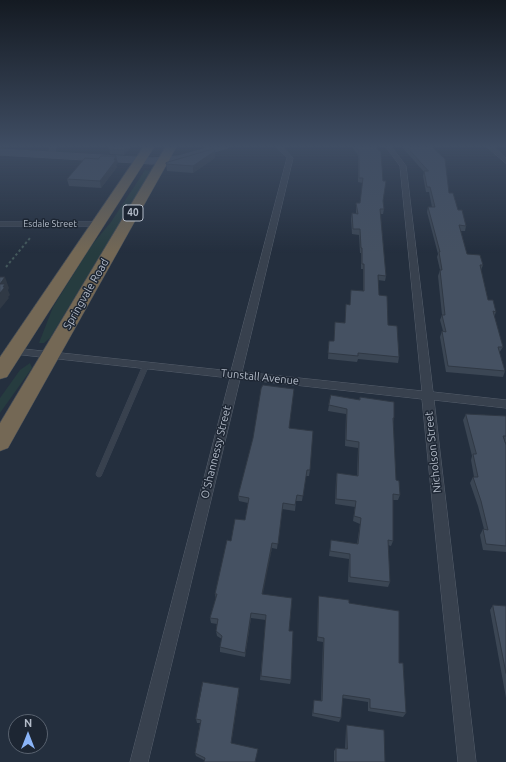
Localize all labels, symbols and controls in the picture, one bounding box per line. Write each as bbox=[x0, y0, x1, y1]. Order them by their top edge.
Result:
road number: 40 bbox=[123, 205, 143, 221]
street label: Esdale Street bbox=[23, 219, 77, 229]
street label: Springvale Road bbox=[60, 256, 112, 332]
street label: Tunstall Avenue bbox=[220, 366, 300, 388]
street label: O'Shannessy Street bbox=[198, 404, 234, 500]
street label: Nicholson Street bbox=[422, 411, 444, 493]
north arrow bbox=[8, 714, 48, 754]
text: N bbox=[24, 717, 32, 729]

